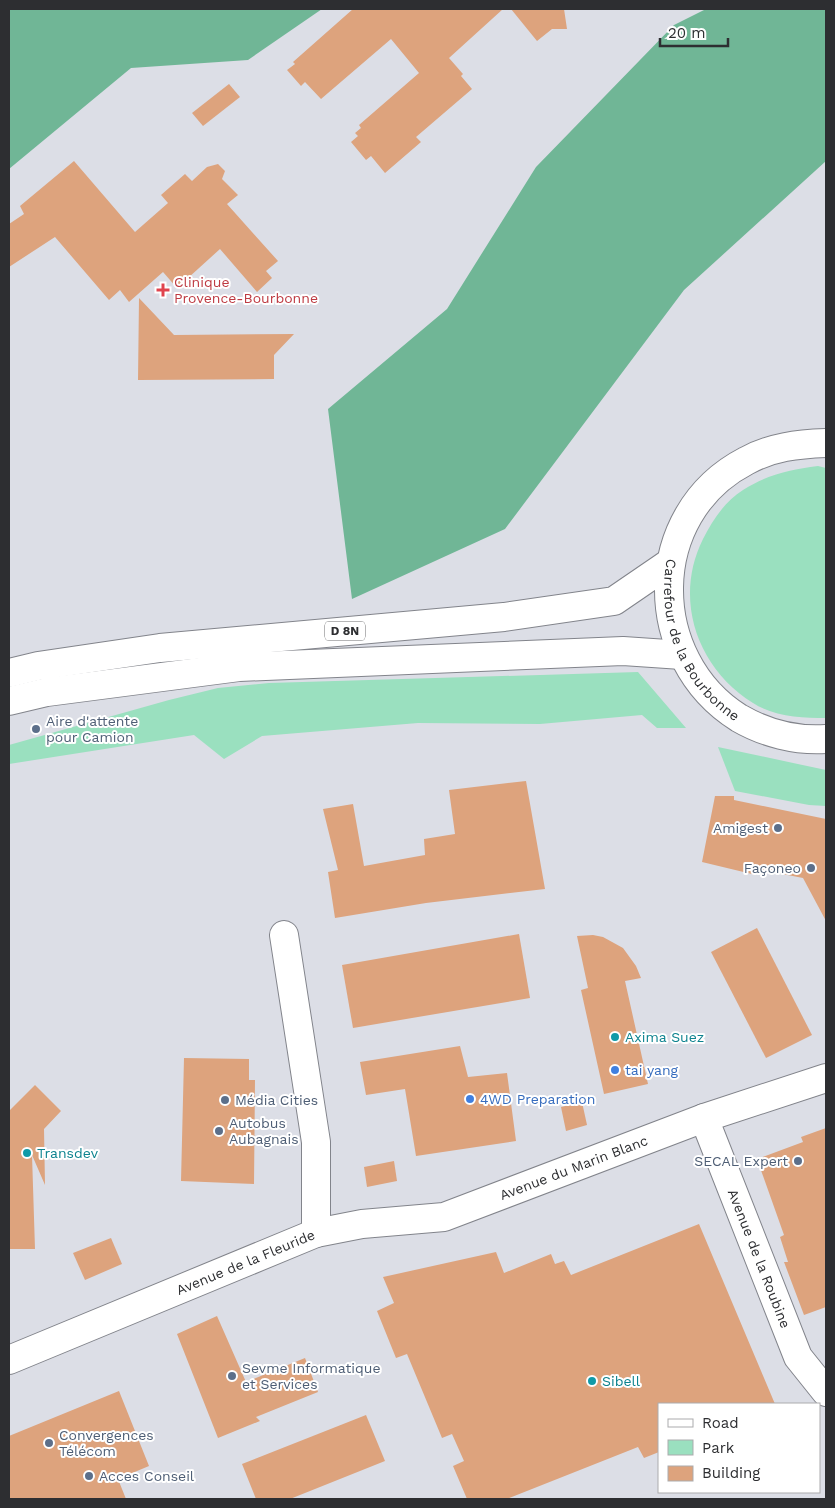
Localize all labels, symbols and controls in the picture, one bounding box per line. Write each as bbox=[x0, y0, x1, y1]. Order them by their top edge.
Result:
scale bar bbox=[660, 15, 728, 47]
text: 20 m bbox=[668, 24, 706, 42]
place label: Clinique Provence-Bourbonne bbox=[174, 274, 318, 306]
marker: Clinique Provence-Bourbonne bbox=[156, 283, 170, 297]
street label: Carrefour de la Bourbonne bbox=[661, 558, 743, 724]
road number: D 8N bbox=[325, 622, 365, 640]
place label: Aire d'attente pour Camion bbox=[46, 713, 138, 745]
marker: Aire d'attente pour Camion bbox=[30, 723, 42, 735]
place label: Amigest bbox=[713, 820, 768, 836]
marker: Amigest bbox=[772, 822, 784, 834]
place label: Façoneo bbox=[744, 860, 801, 876]
marker: Façoneo bbox=[805, 862, 817, 874]
place label: Axima Suez bbox=[625, 1029, 704, 1045]
marker: Axima Suez bbox=[609, 1031, 621, 1043]
place label: tai yang bbox=[625, 1062, 679, 1078]
marker: tai yang bbox=[609, 1064, 621, 1076]
place label: 4WD Preparation bbox=[480, 1091, 595, 1107]
place label: Média Cities bbox=[235, 1092, 318, 1108]
marker: 4WD Preparation bbox=[464, 1093, 476, 1105]
marker: Média Cities bbox=[219, 1094, 231, 1106]
place label: Autobus Aubagnais bbox=[229, 1115, 299, 1147]
marker: Autobus Aubagnais bbox=[213, 1125, 225, 1137]
street label: Avenue du Marin Blanc bbox=[497, 1132, 650, 1203]
place label: Transdev bbox=[37, 1145, 99, 1161]
marker: Transdev bbox=[21, 1147, 33, 1159]
place label: SECAL Expert bbox=[694, 1153, 788, 1169]
marker: SECAL Expert bbox=[792, 1155, 804, 1167]
street label: Avenue de la Roubine bbox=[725, 1187, 794, 1330]
street label: Avenue de la Fleuride bbox=[174, 1226, 317, 1298]
place label: Sevme Informatique et Services bbox=[242, 1360, 380, 1392]
marker: Sevme Informatique et Services bbox=[226, 1370, 238, 1382]
place label: Sibell bbox=[602, 1373, 641, 1389]
marker: Sibell bbox=[586, 1375, 598, 1387]
legend bbox=[658, 1403, 820, 1493]
text: Road bbox=[702, 1414, 739, 1432]
place label: Convergences Télécom bbox=[59, 1427, 154, 1459]
marker: Convergences Télécom bbox=[43, 1437, 55, 1449]
text: Park bbox=[702, 1439, 735, 1457]
text: Building bbox=[702, 1464, 760, 1482]
place label: Acces Conseil bbox=[99, 1468, 195, 1484]
marker: Acces Conseil bbox=[83, 1470, 95, 1482]

